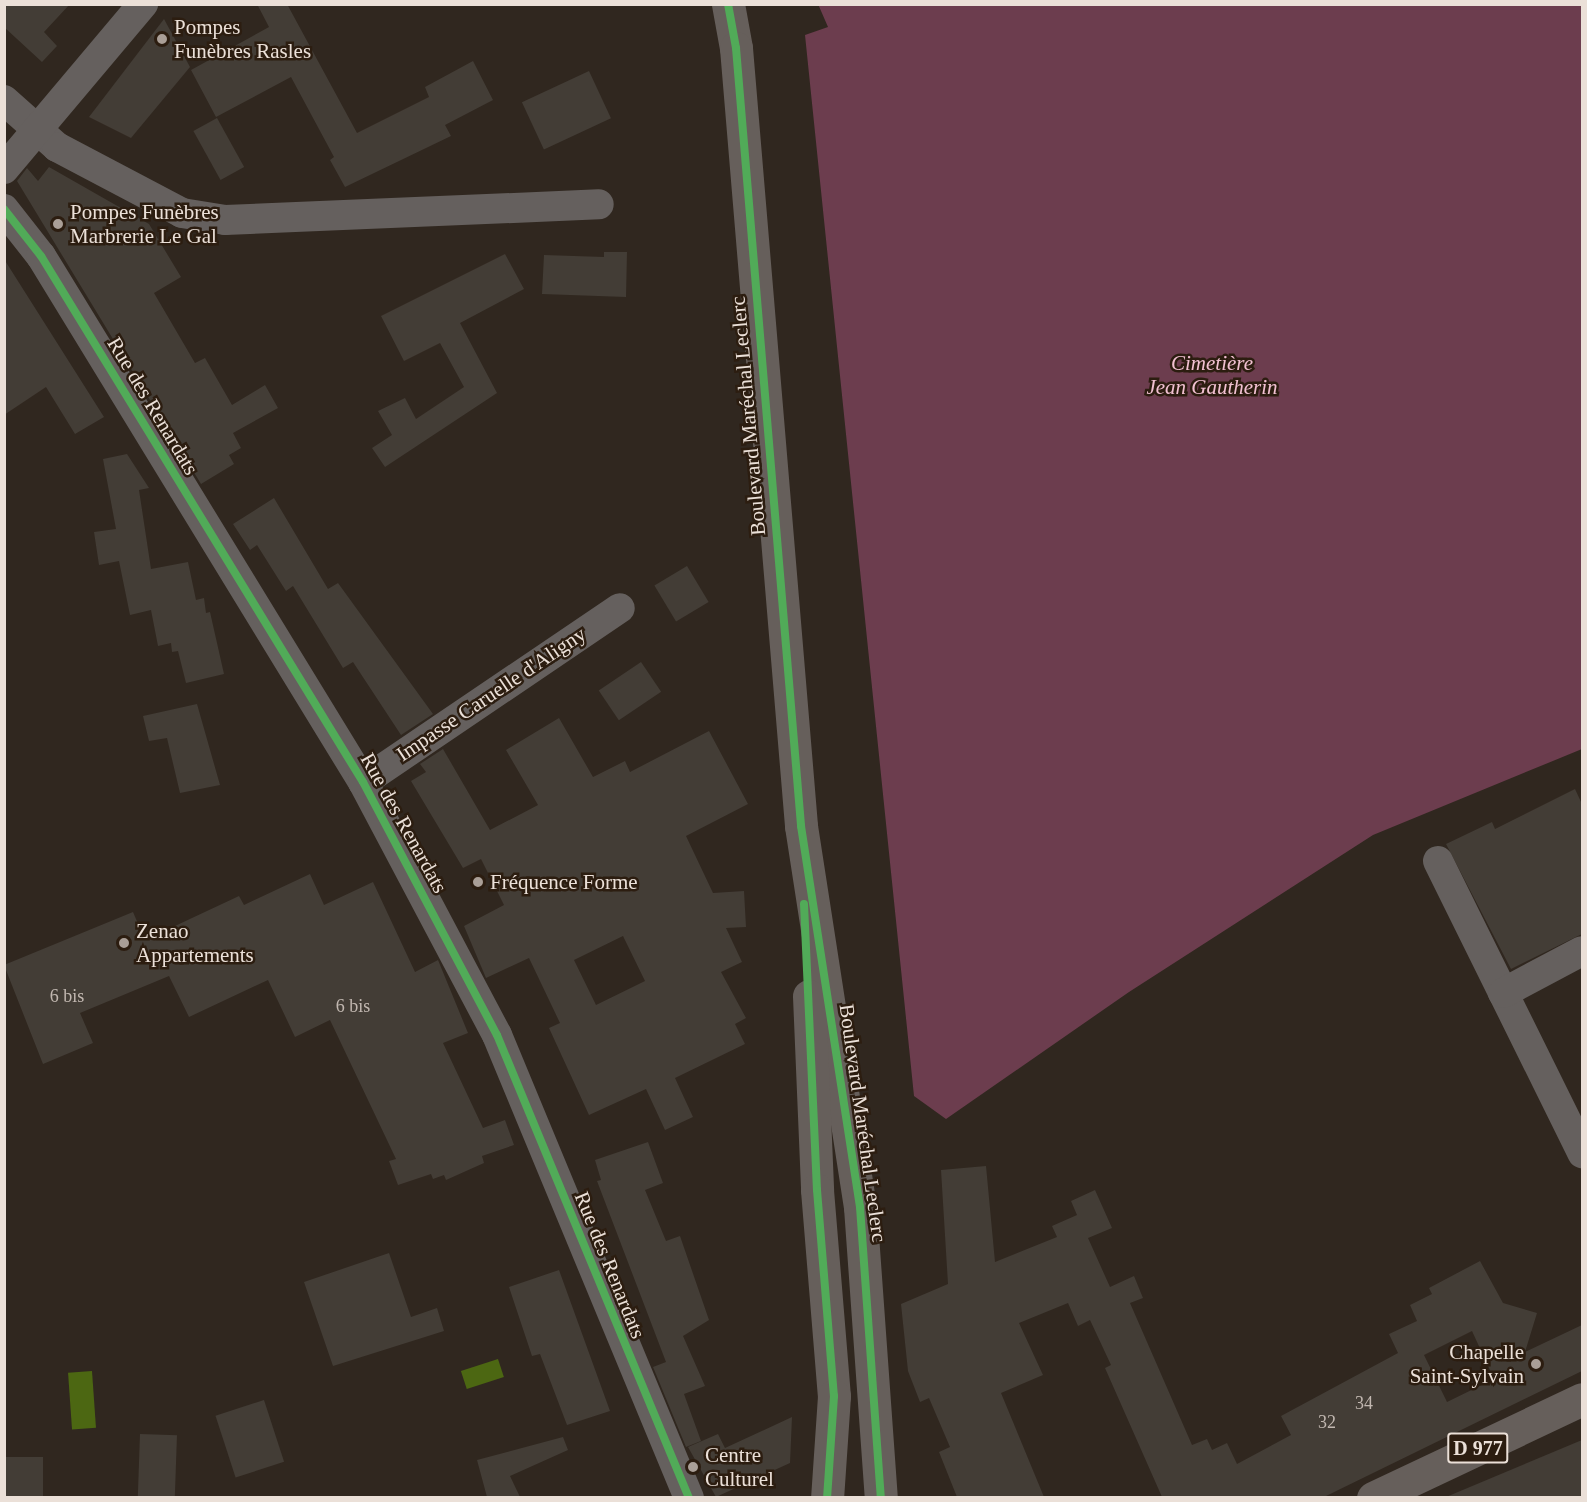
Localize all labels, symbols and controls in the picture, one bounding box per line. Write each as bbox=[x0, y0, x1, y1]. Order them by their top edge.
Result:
place label: Pompes Funèbres Rasles bbox=[174, 14, 311, 64]
marker: Pompes Funèbres Rasles bbox=[155, 32, 169, 46]
place label: Pompes Funèbres Marbrerie Le Gal bbox=[70, 199, 219, 249]
marker: Pompes Funèbres Marbrerie Le Gal bbox=[51, 217, 65, 231]
street label: Boulevard Maréchal Leclerc bbox=[725, 295, 771, 537]
street label: Rue des Renardats bbox=[102, 333, 204, 479]
park label: Cimetière Jean Gautherin bbox=[1146, 350, 1278, 400]
street label: Impasse Caruelle d'Aligny bbox=[391, 621, 591, 767]
street label: Rue des Renardats bbox=[355, 749, 453, 897]
place label: Fréquence Forme bbox=[490, 869, 638, 895]
marker: Fréquence Forme bbox=[471, 875, 485, 889]
place label: Zenao Appartements bbox=[136, 918, 254, 968]
marker: Zenao Appartements bbox=[117, 936, 131, 950]
house number: 6 bis bbox=[50, 985, 84, 1007]
house number: 6 bis bbox=[336, 995, 370, 1017]
street label: Boulevard Maréchal Leclerc bbox=[834, 1002, 892, 1244]
street label: Rue des Renardats bbox=[569, 1188, 651, 1342]
place label: Chapelle Saint-Sylvain bbox=[1410, 1339, 1524, 1389]
marker: Chapelle Saint-Sylvain bbox=[1529, 1357, 1543, 1371]
house number: 34 bbox=[1355, 1392, 1373, 1414]
house number: 32 bbox=[1318, 1411, 1336, 1433]
road number: D 977 bbox=[1446, 1431, 1510, 1465]
place label: Centre Culturel bbox=[705, 1442, 774, 1492]
marker: Centre Culturel bbox=[686, 1460, 700, 1474]

